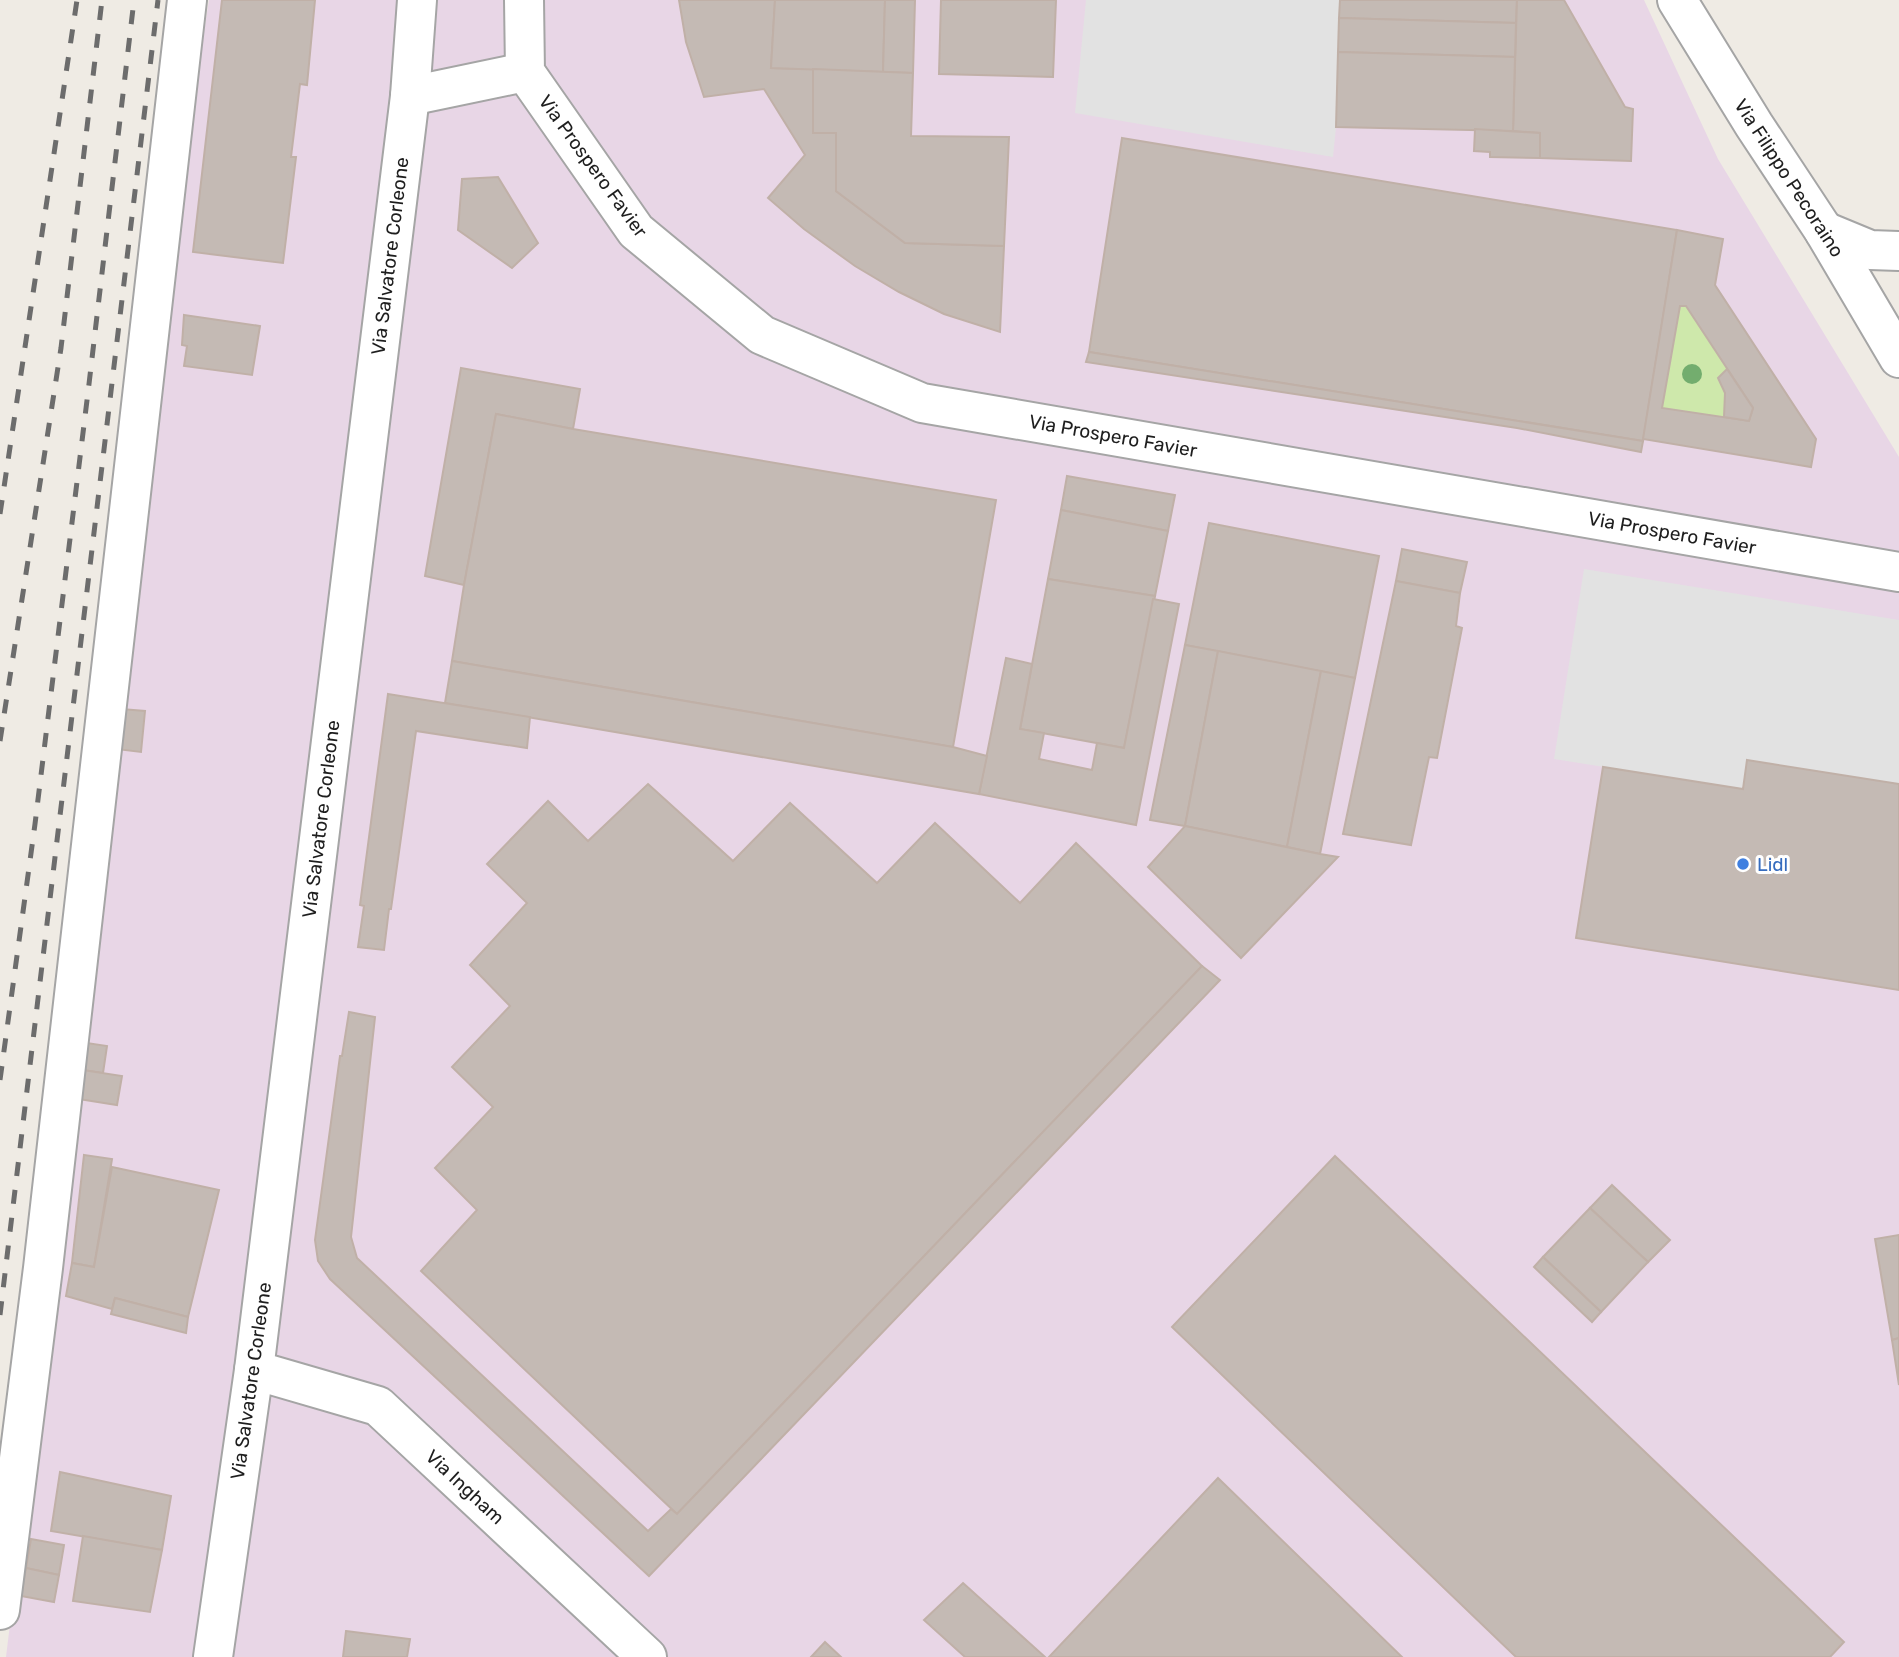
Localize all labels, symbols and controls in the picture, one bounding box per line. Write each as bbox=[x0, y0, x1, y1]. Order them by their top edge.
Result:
street label: Via Prospero Favier bbox=[534, 90, 653, 242]
street label: Via Filippo Pecoraino bbox=[1729, 95, 1849, 261]
street label: Via Salvatore Corleone bbox=[366, 156, 414, 356]
street label: Via Prospero Favier bbox=[1027, 410, 1200, 462]
street label: Via Prospero Favier bbox=[1586, 507, 1759, 559]
street label: Via Salvatore Corleone bbox=[297, 719, 345, 919]
place label: Lidl bbox=[1757, 853, 1788, 876]
marker: Lidl bbox=[1735, 856, 1751, 872]
street label: Via Salvatore Corleone bbox=[226, 1281, 276, 1481]
street label: Via Ingham bbox=[421, 1445, 509, 1529]

